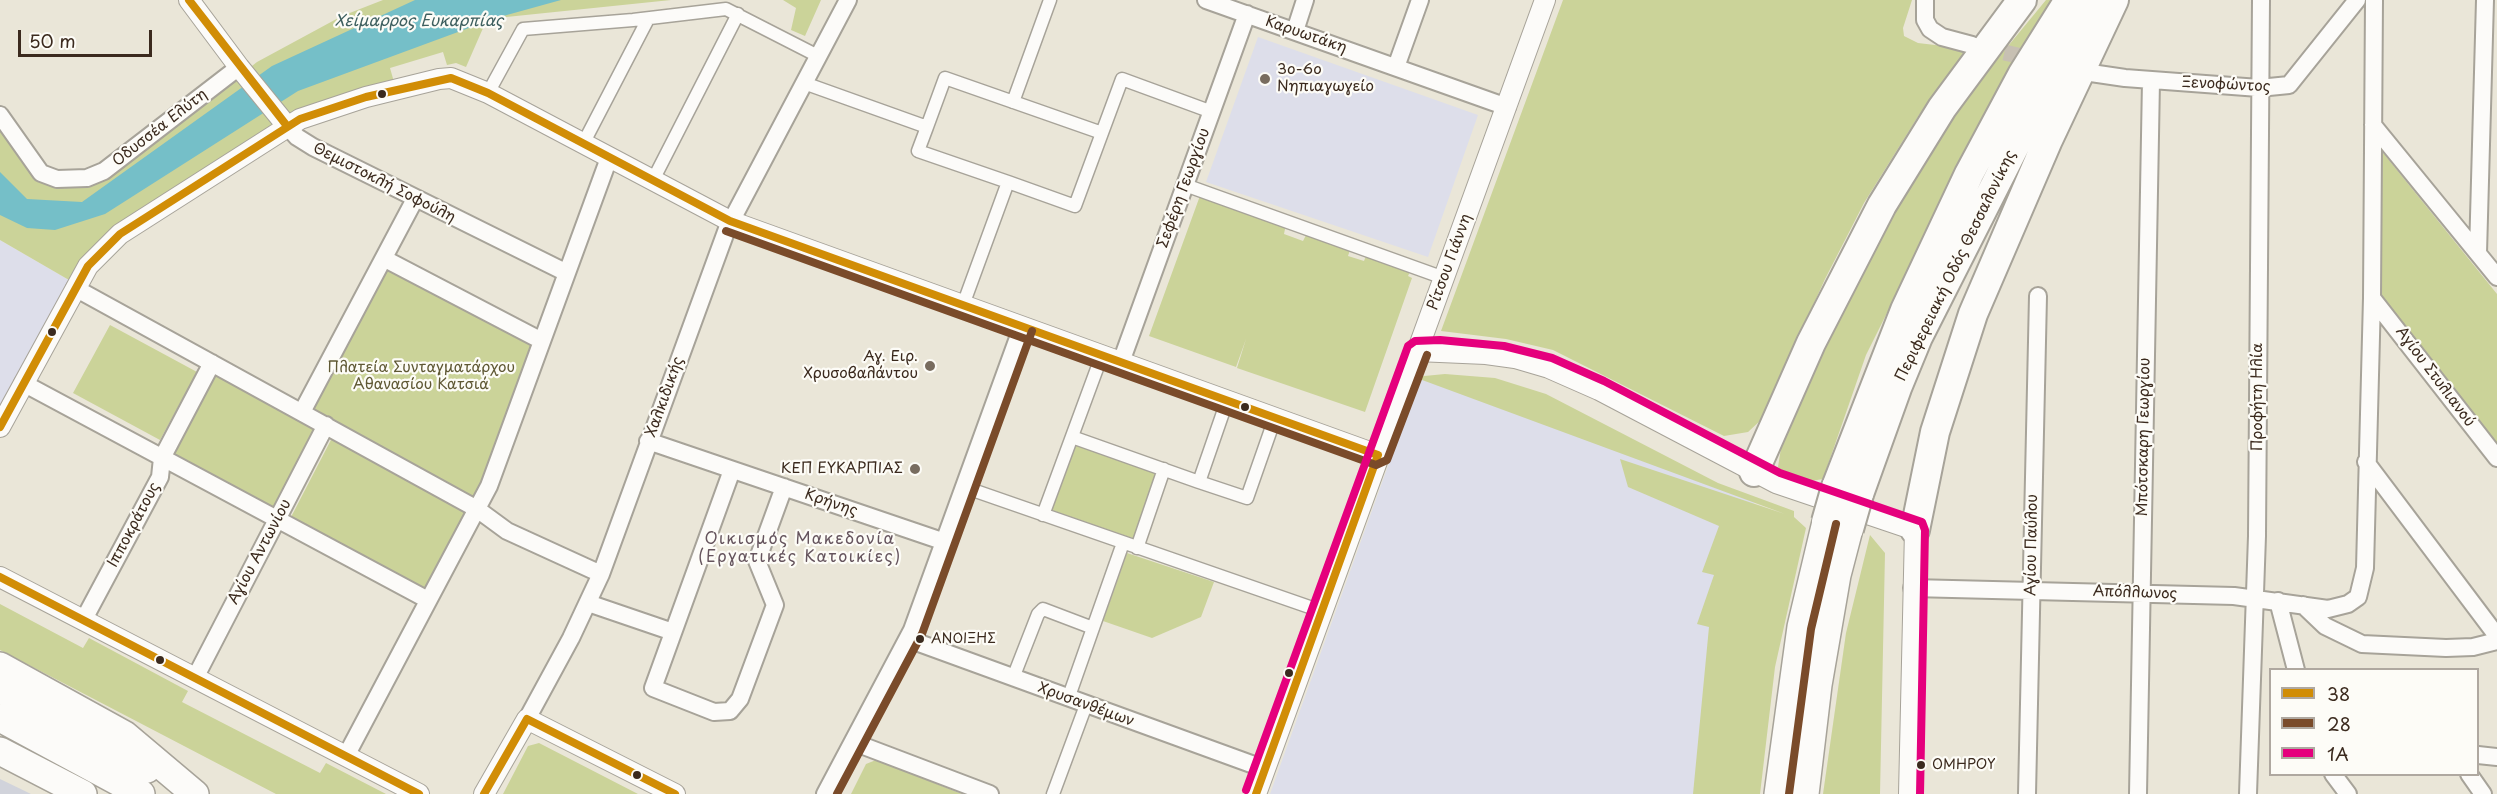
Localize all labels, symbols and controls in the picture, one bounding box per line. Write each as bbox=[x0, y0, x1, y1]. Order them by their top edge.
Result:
water label: Χείμαρρος Ευκαρπίας bbox=[335, 12, 503, 32]
street label: Καρυωτάκη bbox=[1263, 13, 1349, 57]
scale bar bbox=[21, 18, 154, 56]
text: 50 m bbox=[29, 27, 76, 54]
place label: 3ο-6ο Νηπιαγωγείο bbox=[1277, 61, 1374, 96]
marker: 3ο-6ο Νηπιαγωγείο bbox=[1258, 72, 1272, 86]
street label: Ξενοφώντος bbox=[2181, 74, 2271, 96]
street label: Οδυσσέα Ελύτη bbox=[109, 86, 211, 170]
unlabelled marker bbox=[376, 88, 388, 100]
street label: Σεφέρη Γεωργίου bbox=[1154, 126, 1214, 250]
street label: Θεμιστοκλή Σοφούλη bbox=[310, 139, 458, 227]
street label: Περιφερειακή Οδός Θεσσαλονίκης bbox=[1892, 147, 2020, 385]
street label: Ρίτσου Γιάννη bbox=[1424, 211, 1476, 313]
street label: Αγίου Στυλιανού bbox=[2392, 323, 2478, 431]
unlabelled marker bbox=[46, 326, 58, 338]
street label: Προφήτη Ηλία bbox=[2249, 343, 2267, 451]
place label: Αγ. Ειρ. Χρυσοβαλάντου bbox=[804, 348, 918, 383]
street label: Χαλκιδικής bbox=[642, 354, 688, 440]
street label: Μπότσκαρη Γεωργίου bbox=[2134, 357, 2154, 517]
park label: Πλατεία Συνταγματάρχου Αθανασίου Κατσιά bbox=[327, 359, 515, 394]
marker: Αγ. Ειρ. Χρυσοβαλάντου bbox=[923, 359, 937, 373]
unlabelled marker bbox=[1239, 401, 1251, 413]
place label: ΚΕΠ ΕΥΚΑΡΠΙΑΣ bbox=[781, 460, 903, 478]
marker: ΚΕΠ ΕΥΚΑΡΠΙΑΣ bbox=[908, 462, 922, 476]
street label: Ιπποκράτους bbox=[104, 479, 164, 571]
street label: Κρήνης bbox=[802, 486, 860, 520]
street label: Αγίου Παύλου bbox=[2022, 494, 2042, 596]
street label: Αγίου Αντωνίου bbox=[225, 496, 295, 608]
district label: Οικισμός Μακεδονία (Εργατικές Κατοικίες) bbox=[698, 530, 902, 568]
street label: Απόλλωνος bbox=[2093, 583, 2177, 603]
place label: ΑΝΟΙΞΗΣ bbox=[931, 631, 996, 647]
marker: ΑΝΟΙΞΗΣ bbox=[914, 633, 926, 645]
unlabelled marker bbox=[154, 654, 166, 666]
unlabelled marker bbox=[1283, 667, 1295, 679]
legend bbox=[2269, 668, 2479, 776]
street label: Χρυσανθέμων bbox=[1035, 679, 1137, 731]
text: 38 bbox=[2327, 680, 2350, 707]
text: 28 bbox=[2327, 710, 2351, 737]
text: 1Α bbox=[2327, 740, 2349, 767]
place label: ΟΜΗΡΟΥ bbox=[1932, 757, 1995, 773]
marker: ΟΜΗΡΟΥ bbox=[1915, 759, 1927, 771]
unlabelled marker bbox=[631, 769, 643, 781]

